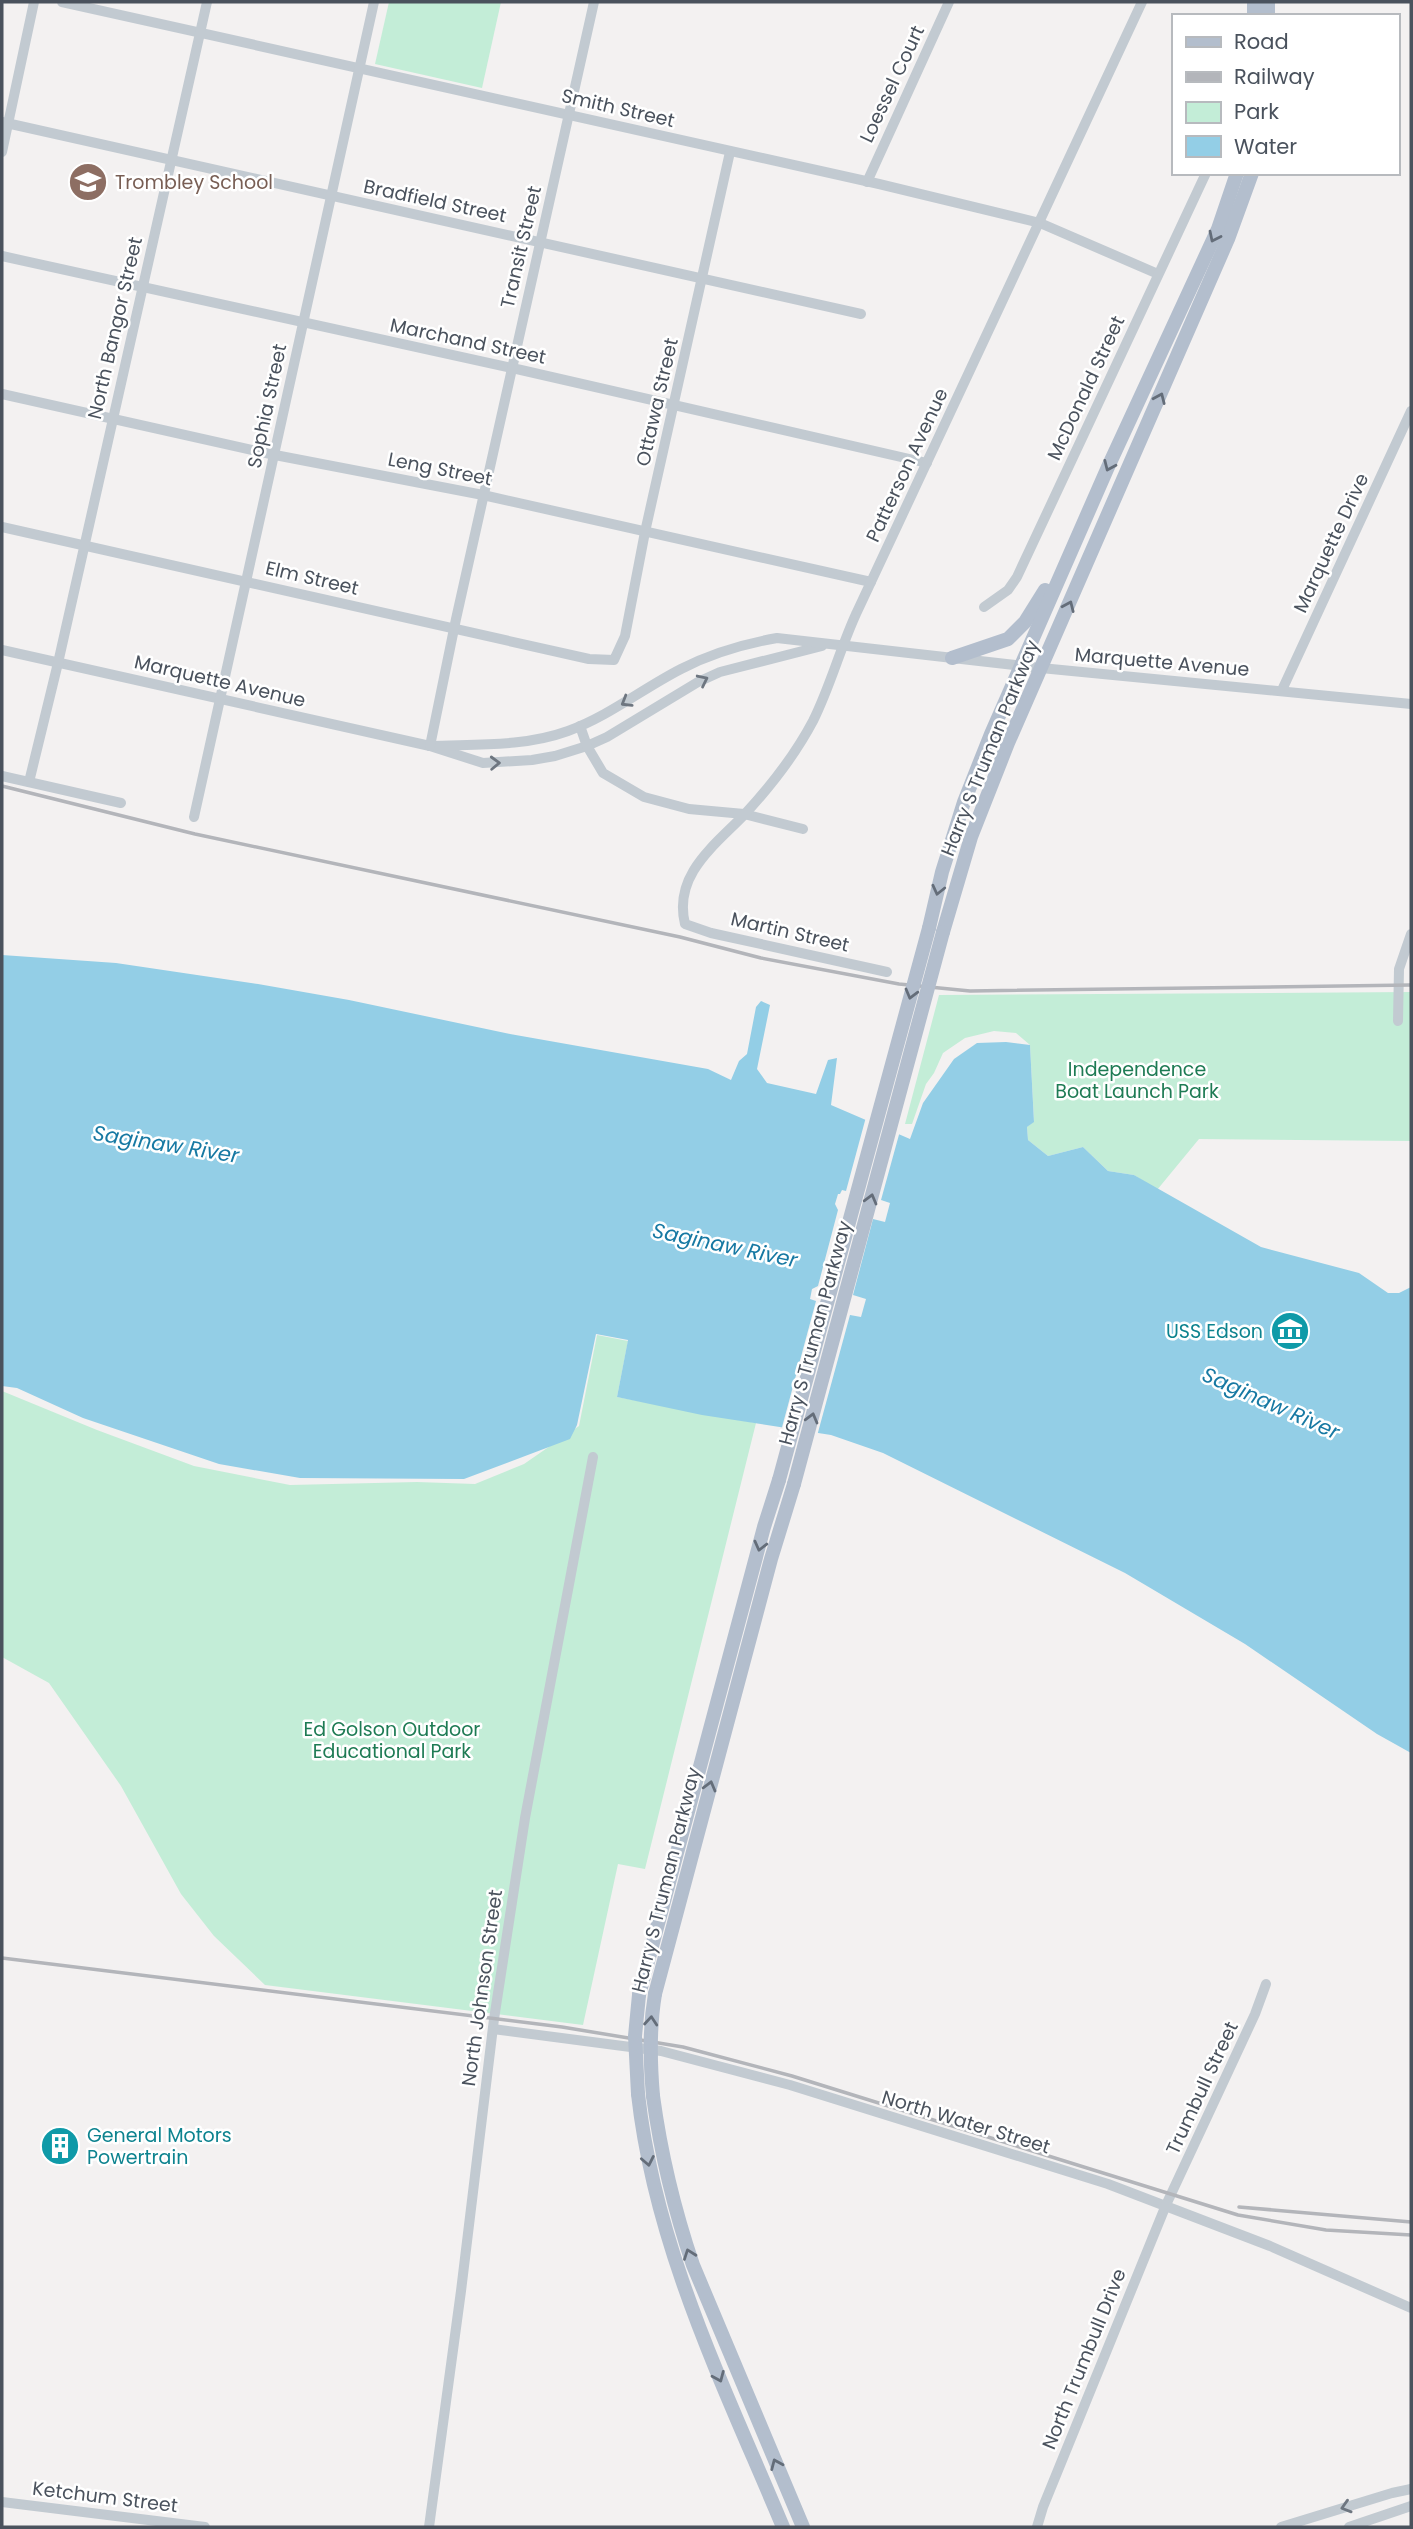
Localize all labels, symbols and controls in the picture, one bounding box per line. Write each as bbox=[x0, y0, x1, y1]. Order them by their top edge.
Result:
legend bbox=[1172, 14, 1399, 175]
street label: Loessel Court bbox=[853, 21, 931, 147]
text: Road bbox=[1234, 27, 1289, 56]
text: Railway bbox=[1234, 62, 1315, 91]
street label: Smith Street bbox=[559, 82, 677, 134]
text: Park bbox=[1234, 97, 1279, 126]
text: Water bbox=[1234, 132, 1297, 161]
school or university icon: Trombley School bbox=[67, 161, 109, 203]
place label: Trombley School bbox=[115, 169, 273, 196]
street label: Bradfield Street bbox=[361, 173, 509, 229]
street label: Transit Street bbox=[494, 183, 548, 311]
one-way arrow bbox=[1208, 230, 1222, 242]
street label: North Bangor Street bbox=[81, 234, 149, 422]
street label: Marchand Street bbox=[388, 311, 548, 371]
street label: McDonald Street bbox=[1041, 311, 1131, 465]
street label: Ottawa Street bbox=[629, 335, 685, 469]
street label: Sophia Street bbox=[241, 341, 293, 471]
street label: Patterson Avenue bbox=[859, 384, 955, 546]
one-way arrow bbox=[1152, 392, 1166, 405]
street label: Leng Street bbox=[386, 446, 495, 492]
one-way arrow bbox=[1103, 459, 1117, 471]
street label: Marquette Drive bbox=[1287, 469, 1375, 617]
street label: Elm Street bbox=[263, 554, 361, 602]
one-way arrow bbox=[1061, 601, 1075, 613]
street label: Harry S Truman Parkway bbox=[934, 635, 1046, 860]
street label: Marquette Avenue bbox=[1074, 641, 1250, 683]
street label: Marquette Avenue bbox=[132, 648, 308, 714]
one-way arrow bbox=[696, 675, 708, 689]
one-way arrow bbox=[621, 694, 634, 707]
one-way arrow bbox=[490, 755, 501, 770]
one-way arrow bbox=[932, 884, 946, 896]
street label: Martin Street bbox=[728, 905, 852, 959]
one-way arrow bbox=[905, 988, 919, 1000]
park label: Independence Boat Launch Park bbox=[1055, 1056, 1219, 1105]
water label: Saginaw River bbox=[91, 1118, 242, 1170]
one-way arrow bbox=[863, 1193, 878, 1205]
water label: Saginaw River bbox=[650, 1215, 801, 1275]
street label: Harry S Truman Parkway bbox=[772, 1218, 858, 1448]
museum icon: USS Edson bbox=[1269, 1310, 1311, 1352]
place label: USS Edson bbox=[1166, 1318, 1263, 1345]
water label: Saginaw River bbox=[1198, 1360, 1345, 1447]
one-way arrow bbox=[804, 1412, 818, 1424]
one-way arrow bbox=[754, 1539, 768, 1551]
park label: Ed Golson Outdoor Educational Park bbox=[304, 1716, 480, 1765]
street label: Harry S Truman Parkway bbox=[625, 1764, 707, 1995]
one-way arrow bbox=[701, 1780, 716, 1792]
street label: North Johnson Street bbox=[455, 1888, 509, 2088]
one-way arrow bbox=[644, 2015, 659, 2027]
street label: Trumbull Street bbox=[1159, 2017, 1245, 2159]
street label: North Water Street bbox=[879, 2084, 1054, 2160]
place label: General Motors Powertrain bbox=[87, 2122, 232, 2171]
building icon: General Motors Powertrain bbox=[39, 2125, 81, 2167]
one-way arrow bbox=[640, 2155, 655, 2167]
one-way arrow bbox=[684, 2249, 698, 2261]
street label: North Trumbull Drive bbox=[1035, 2265, 1133, 2453]
one-way arrow bbox=[711, 2370, 725, 2382]
one-way arrow bbox=[771, 2459, 785, 2471]
street label: Ketchum Street bbox=[31, 2475, 179, 2519]
one-way arrow bbox=[1340, 2499, 1353, 2513]

